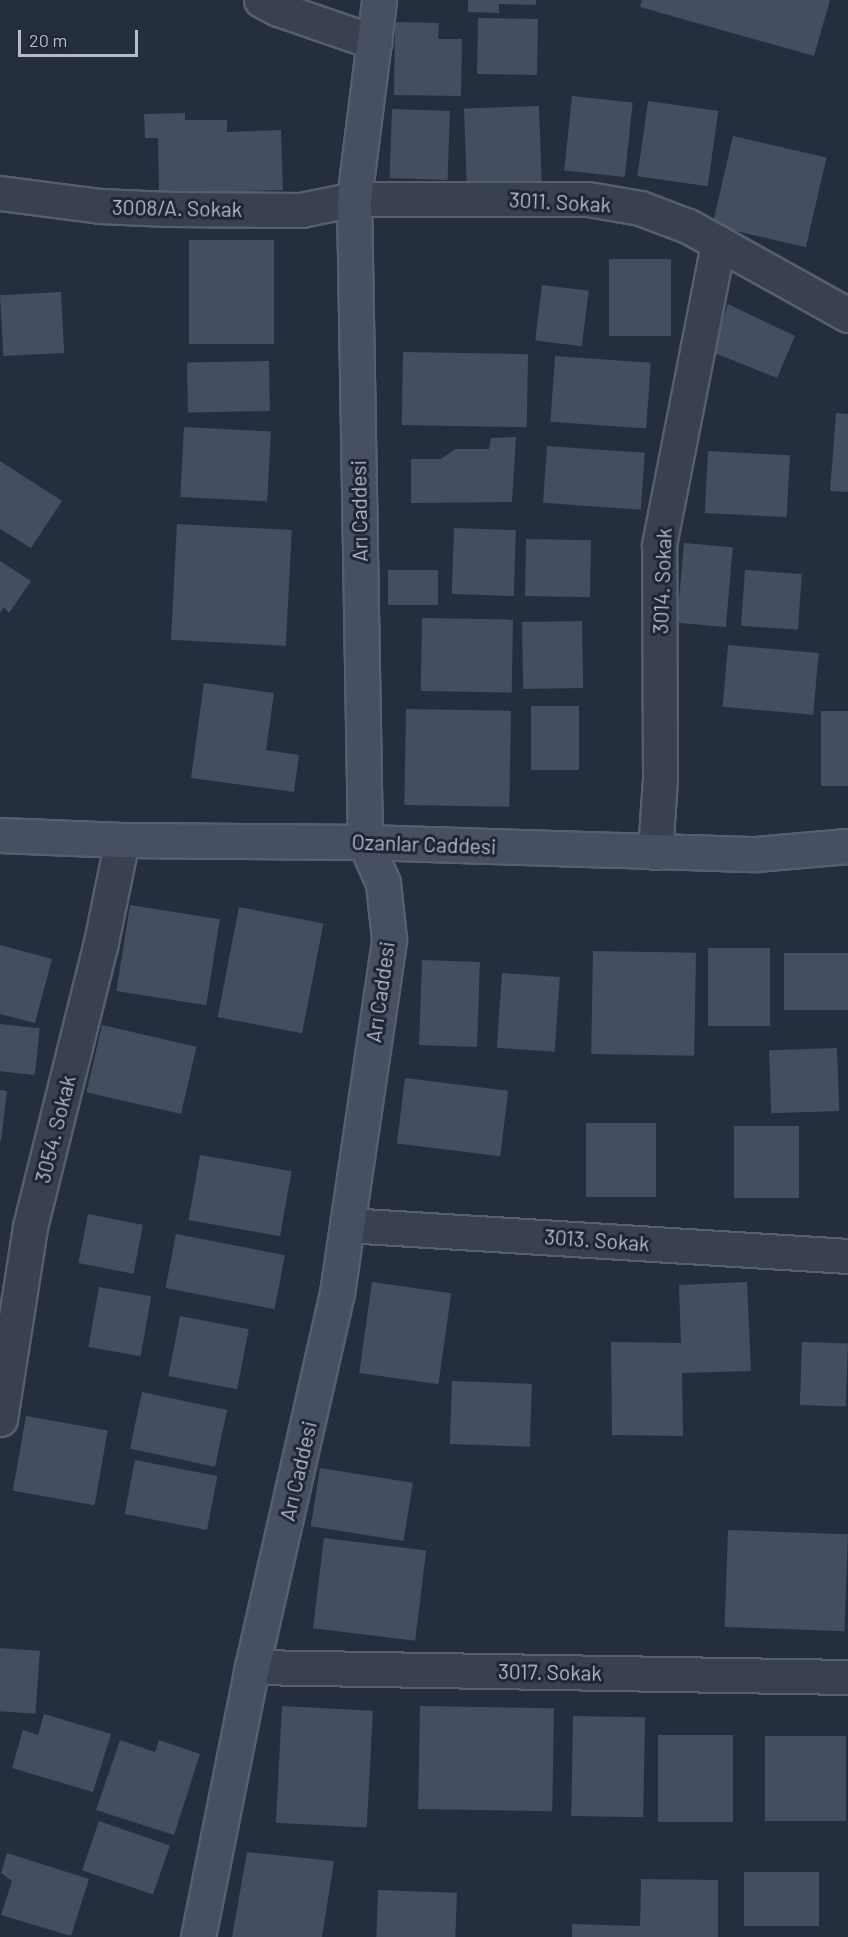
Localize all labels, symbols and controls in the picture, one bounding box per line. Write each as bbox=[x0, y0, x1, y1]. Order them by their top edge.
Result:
scale bar bbox=[21, 18, 141, 56]
text: 20 m bbox=[29, 29, 67, 51]
street label: 3011. Sokak bbox=[508, 187, 612, 217]
street label: 3008/A. Sokak bbox=[112, 194, 242, 222]
street label: Arı Caddesi bbox=[346, 460, 372, 562]
street label: 3014. Sokak bbox=[648, 527, 676, 635]
street label: Ozanlar Caddesi bbox=[351, 829, 497, 859]
street label: Arı Caddesi bbox=[360, 940, 400, 1044]
street label: 3054. Sokak bbox=[29, 1072, 81, 1186]
street label: 3013. Sokak bbox=[543, 1224, 651, 1256]
street label: Arı Caddesi bbox=[274, 1419, 322, 1523]
street label: 3017. Sokak bbox=[498, 1658, 602, 1686]

